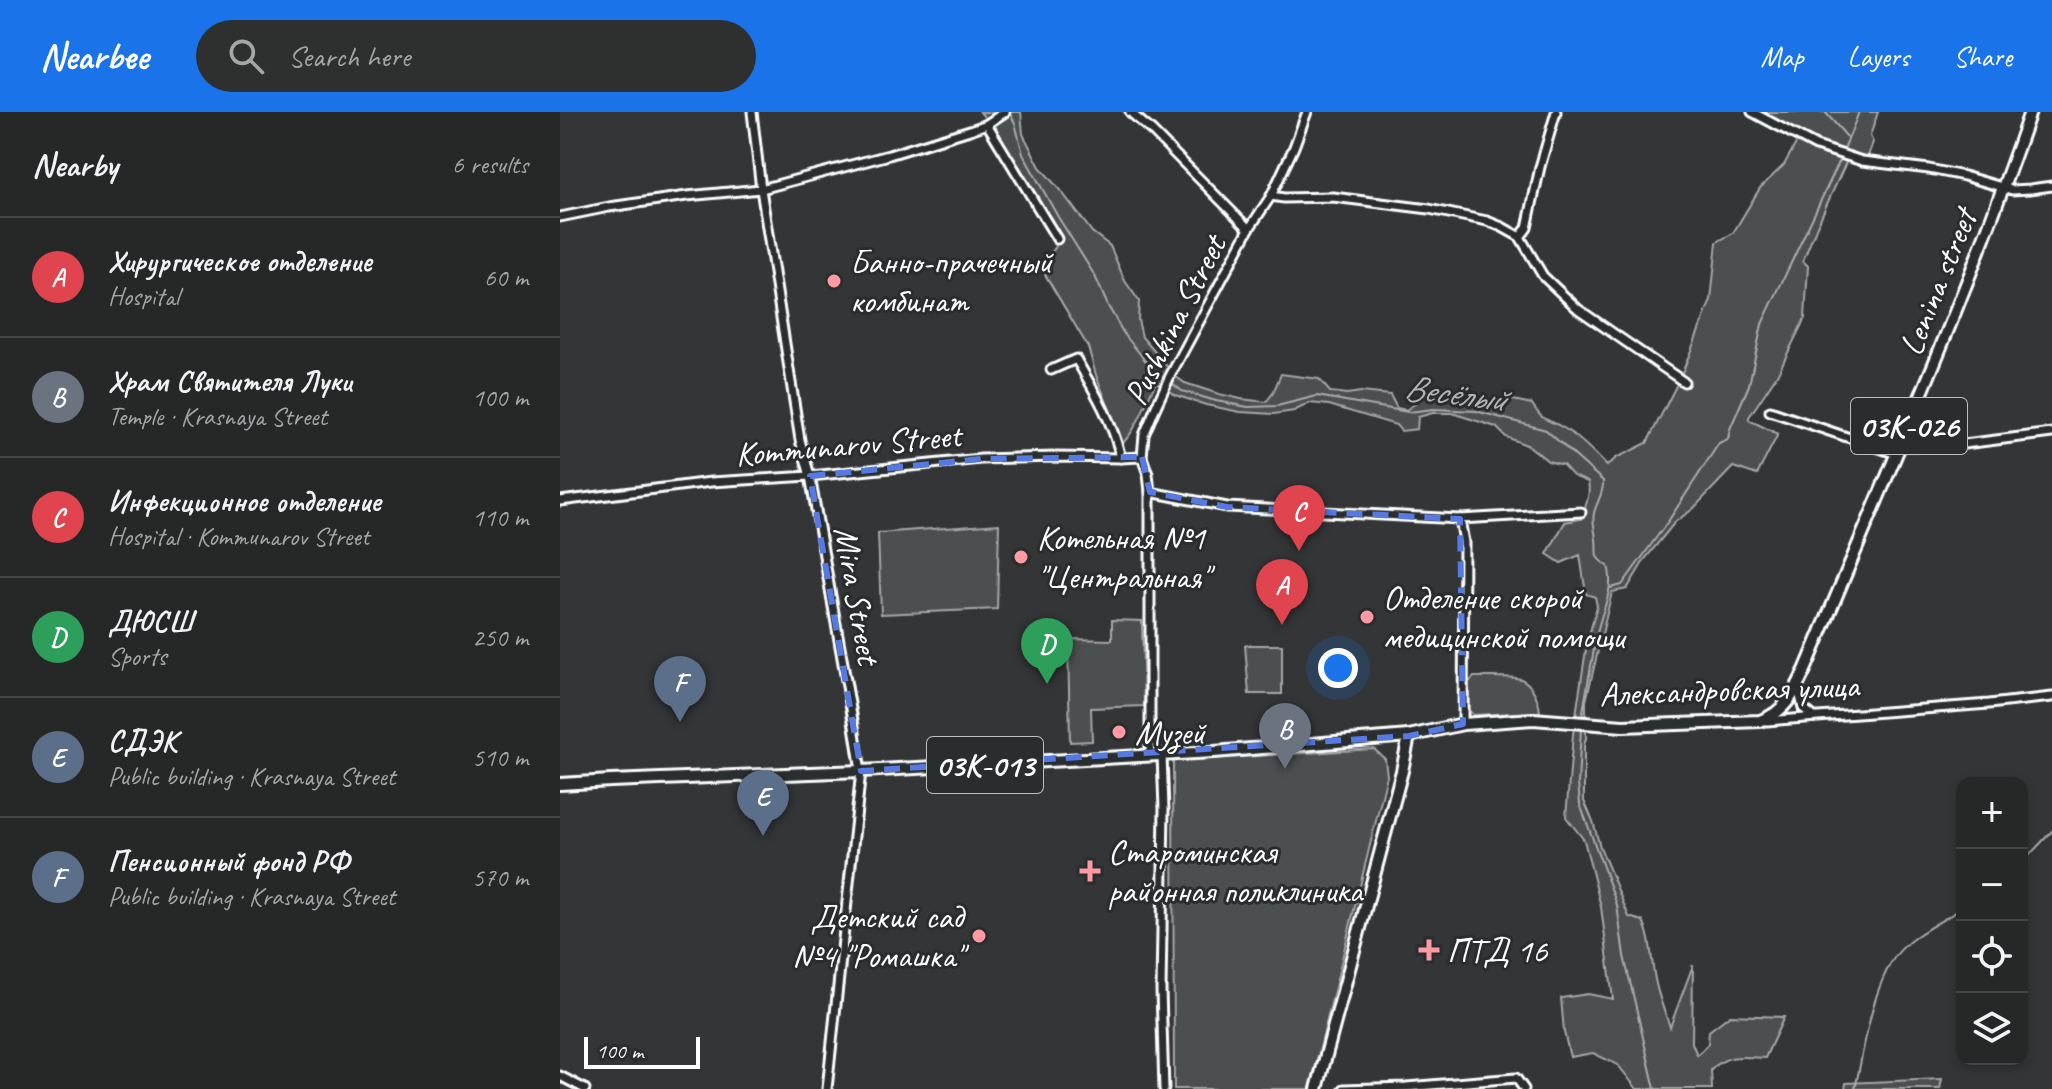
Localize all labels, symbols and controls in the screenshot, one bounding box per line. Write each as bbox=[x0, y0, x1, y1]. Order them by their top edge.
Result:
search box bbox=[196, 20, 756, 92]
text: Nearbee bbox=[40, 33, 148, 80]
icon: search bbox=[224, 34, 268, 78]
text: Search here bbox=[288, 37, 410, 75]
text: Map bbox=[1761, 39, 1804, 74]
text: Layers bbox=[1848, 39, 1909, 74]
text: Share bbox=[1953, 39, 2012, 74]
text: Nearby bbox=[32, 143, 118, 186]
text: 6 results bbox=[452, 148, 528, 181]
street label: Lenina street bbox=[1889, 199, 1988, 361]
street label: Pushkina Street bbox=[1114, 225, 1237, 412]
place label: Банно-прачечный комбинат bbox=[850, 240, 1054, 322]
text: Хирургическое отделение bbox=[108, 242, 372, 280]
text: A bbox=[51, 261, 65, 294]
text: 60 m bbox=[484, 261, 528, 294]
marker: Банно-прачечный комбинат bbox=[825, 272, 843, 290]
text: Hospital bbox=[108, 280, 179, 313]
text: Храм Святителя Луки bbox=[108, 362, 352, 400]
water label: Весёлый bbox=[1402, 364, 1515, 423]
text: B bbox=[51, 381, 65, 414]
text: 100 m bbox=[472, 381, 528, 414]
road number: 03К-026 bbox=[1851, 398, 1967, 454]
text: Temple · Krasnaya Street bbox=[108, 400, 327, 433]
street label: Kommunarov Street bbox=[734, 413, 966, 476]
text: Инфекционное отделение bbox=[108, 482, 380, 520]
pin: C bbox=[1273, 485, 1325, 551]
text: C bbox=[52, 501, 64, 534]
text: 110 m bbox=[472, 501, 528, 534]
place label: Котельная №1 "Центральная" bbox=[1037, 516, 1216, 598]
text: Hospital · Kommunarov Street bbox=[108, 520, 369, 553]
street label: Mira Street bbox=[824, 523, 891, 671]
marker: Котельная №1 "Центральная" bbox=[1012, 548, 1030, 566]
pin: A bbox=[1256, 559, 1308, 625]
place label: Отделение скорой медицинской помощи bbox=[1383, 576, 1627, 658]
text: ДЮСШ bbox=[108, 602, 194, 640]
marker: Отделение скорой медицинской помощи bbox=[1358, 608, 1376, 626]
pin: D bbox=[1021, 618, 1073, 684]
text: D bbox=[50, 621, 66, 654]
text: 250 m bbox=[472, 621, 528, 654]
text: Sports bbox=[108, 640, 166, 673]
your location bbox=[1318, 648, 1358, 688]
pin: F bbox=[654, 656, 706, 722]
street label: Александровская улица bbox=[1599, 663, 1862, 716]
pin: B bbox=[1259, 703, 1311, 769]
place label: Музей bbox=[1135, 711, 1207, 754]
text: СДЭК bbox=[108, 722, 177, 760]
marker: Музей bbox=[1110, 723, 1128, 741]
road number: 03К-013 bbox=[927, 737, 1043, 793]
text: E bbox=[51, 741, 65, 774]
text: 510 m bbox=[472, 741, 528, 774]
text: Public building · Krasnaya Street bbox=[108, 760, 395, 793]
pin: E bbox=[737, 770, 789, 836]
map controls bbox=[1956, 777, 2028, 1065]
button: + bbox=[1956, 777, 2028, 849]
place label: Староминская районная поликлиника bbox=[1108, 830, 1365, 912]
text: Пенсионный фонд РФ bbox=[108, 842, 350, 880]
button: − bbox=[1956, 849, 2028, 921]
marker: Староминская районная поликлиника bbox=[1079, 860, 1101, 882]
text: F bbox=[52, 861, 64, 894]
text: 570 m bbox=[472, 861, 528, 894]
text: Public building · Krasnaya Street bbox=[108, 880, 395, 913]
place label: Детский сад №4 "Ромашка" bbox=[792, 895, 970, 977]
button: locate bbox=[1956, 921, 2028, 993]
marker: Детский сад №4 "Ромашка" bbox=[970, 927, 988, 945]
place label: ПТД 16 bbox=[1447, 929, 1549, 972]
marker: ПТД 16 bbox=[1418, 939, 1440, 961]
button: layers bbox=[1956, 993, 2028, 1065]
scale bar bbox=[584, 1033, 700, 1069]
text: 100 m bbox=[596, 1037, 643, 1065]

